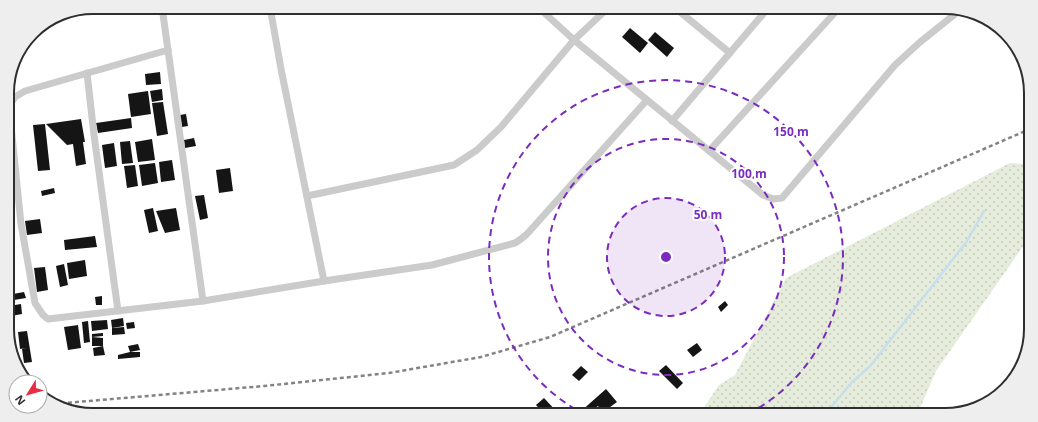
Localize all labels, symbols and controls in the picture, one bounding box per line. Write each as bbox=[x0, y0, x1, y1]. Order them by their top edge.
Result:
text: 150 m bbox=[773, 123, 809, 140]
text: 100 m bbox=[731, 165, 767, 182]
text: 50 m bbox=[694, 206, 722, 223]
centre of rings bbox=[659, 250, 673, 264]
north arrow bbox=[8, 374, 48, 414]
text: N bbox=[11, 392, 28, 408]

